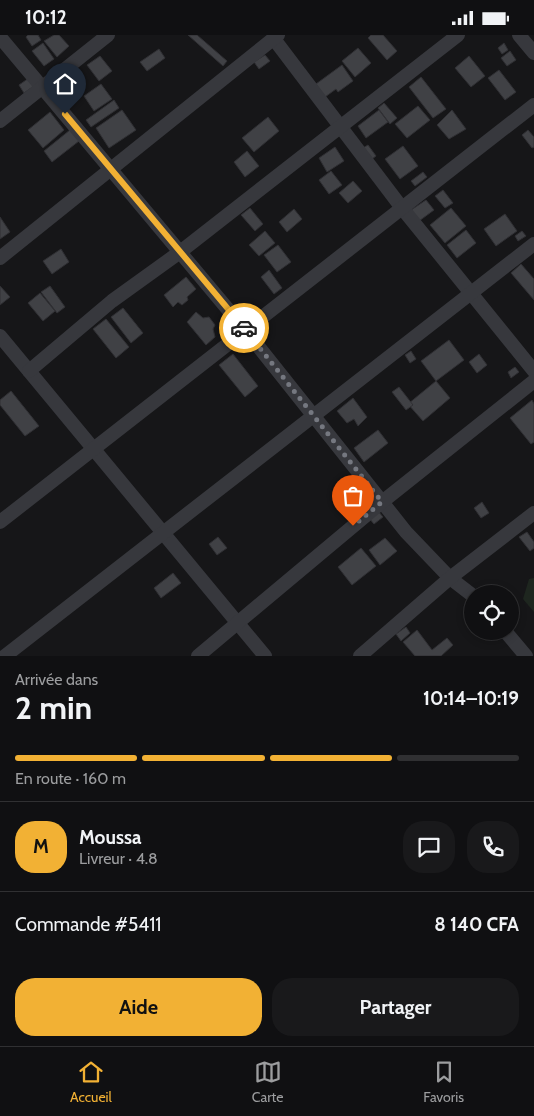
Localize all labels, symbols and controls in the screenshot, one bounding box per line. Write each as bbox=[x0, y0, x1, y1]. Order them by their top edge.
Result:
text: 10:12 bbox=[25, 6, 67, 29]
pin bbox=[44, 63, 86, 114]
icon: home bbox=[51, 70, 79, 98]
courier bbox=[219, 303, 269, 353]
icon: car bbox=[230, 314, 258, 342]
pin bbox=[332, 475, 374, 526]
icon: bag bbox=[339, 482, 367, 510]
map controls bbox=[464, 585, 519, 640]
button: locate bbox=[464, 585, 519, 640]
text: Arrivée dans bbox=[15, 670, 98, 689]
text: 10:14–10:19 bbox=[423, 687, 519, 710]
text: 2 min bbox=[15, 688, 92, 727]
text: En route · 160 m bbox=[15, 769, 126, 788]
button: chat bbox=[403, 821, 455, 873]
button: phone bbox=[467, 821, 519, 873]
text: Moussa bbox=[79, 826, 141, 849]
text: M bbox=[33, 835, 49, 858]
text: Livreur · 4.8 bbox=[79, 849, 158, 868]
text: Commande #5411 bbox=[15, 913, 162, 936]
text: 8 140 CFA bbox=[434, 913, 519, 936]
button: Aide bbox=[15, 978, 262, 1036]
button: Partager bbox=[272, 978, 519, 1036]
tab: Accueil bbox=[70, 1058, 112, 1106]
tab: Carte bbox=[252, 1058, 283, 1106]
tab: Favoris bbox=[423, 1058, 464, 1106]

